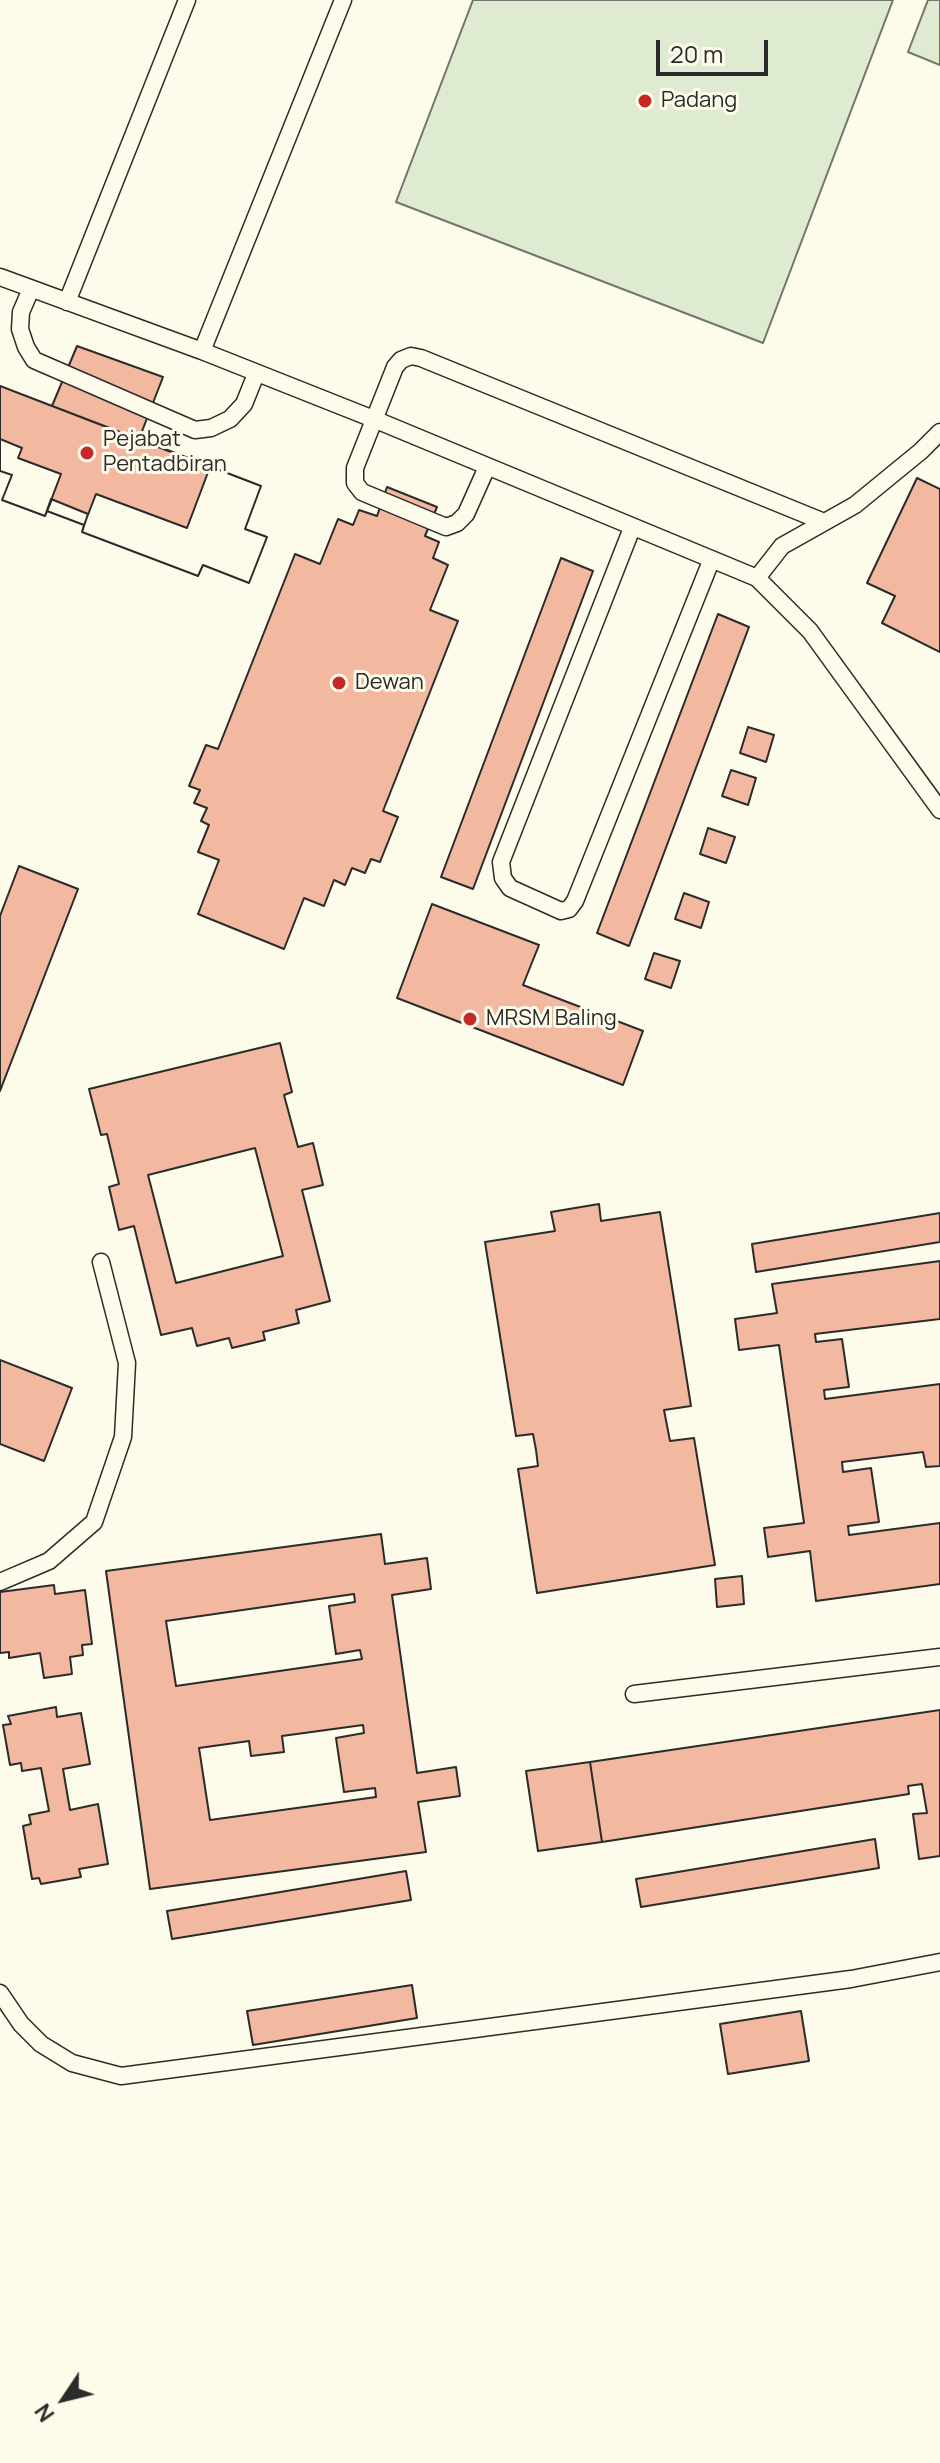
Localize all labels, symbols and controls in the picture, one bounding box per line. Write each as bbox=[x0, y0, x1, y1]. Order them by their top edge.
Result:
scale bar bbox=[660, 24, 772, 74]
text: 20 m bbox=[670, 37, 723, 70]
place label: Padang bbox=[661, 88, 737, 114]
marker: Padang bbox=[636, 92, 654, 110]
place label: Pejabat Pentadbiran bbox=[103, 427, 227, 478]
marker: Pejabat Pentadbiran bbox=[78, 444, 96, 462]
place label: Dewan bbox=[355, 670, 424, 696]
marker: Dewan bbox=[330, 674, 348, 692]
place label: MRSM Baling bbox=[486, 1006, 617, 1032]
marker: MRSM Baling bbox=[461, 1010, 479, 1028]
north arrow bbox=[24, 2359, 104, 2439]
text: N bbox=[28, 2398, 61, 2428]

